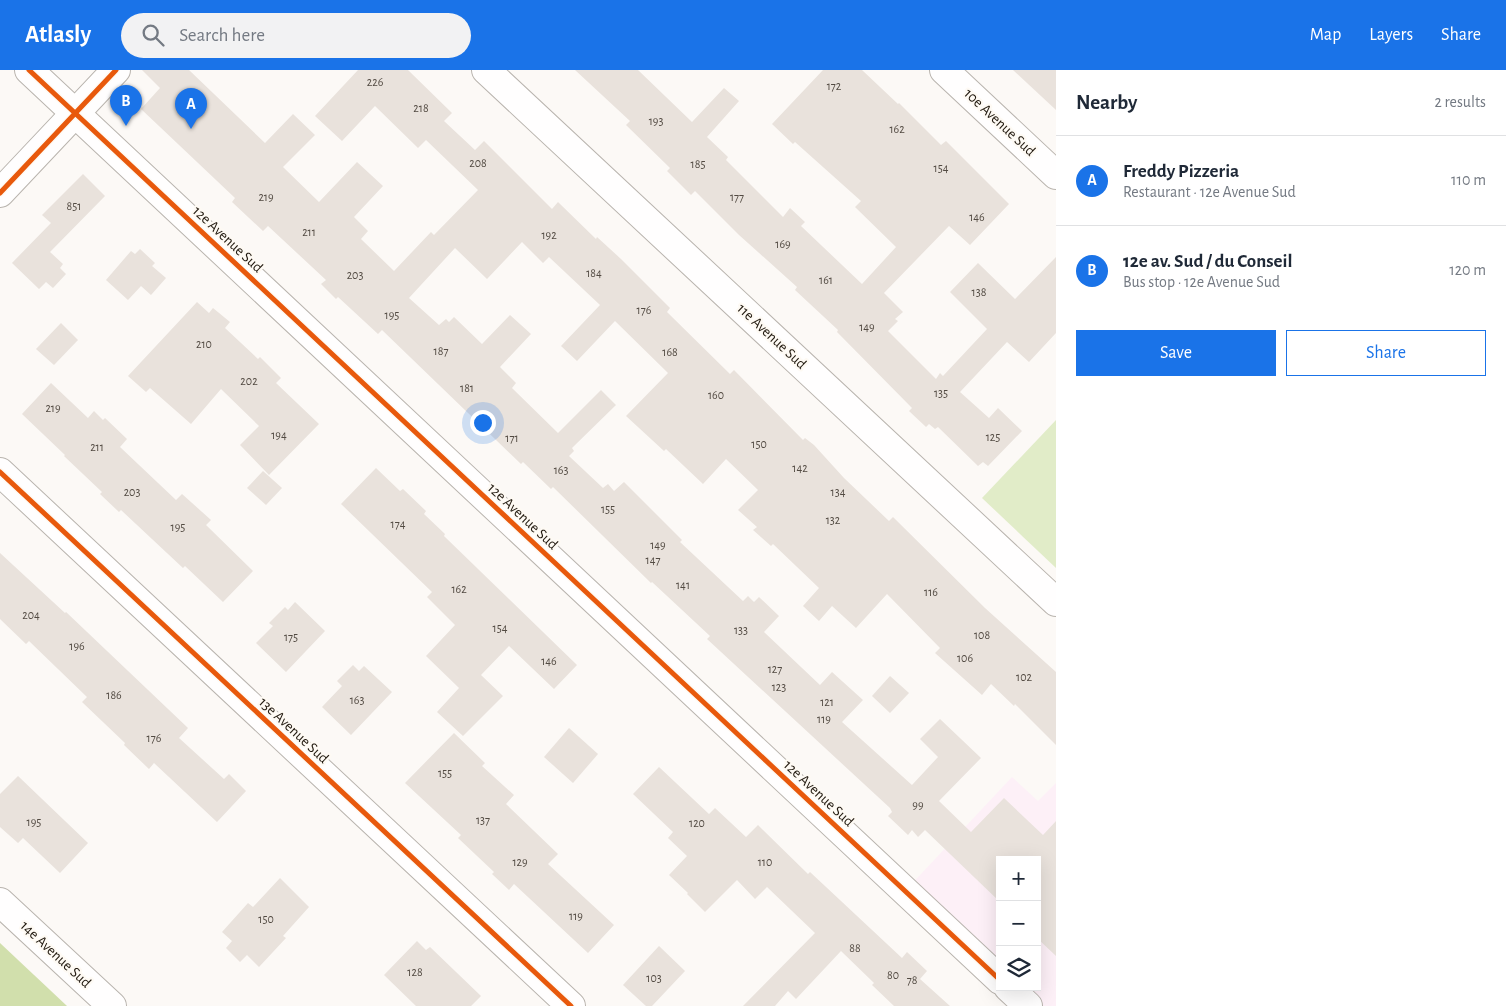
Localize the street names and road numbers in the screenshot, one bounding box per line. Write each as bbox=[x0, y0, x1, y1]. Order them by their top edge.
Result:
street label: 10e Avenue Sud bbox=[961, 86, 1038, 159]
street label: 12e Avenue Sud bbox=[190, 203, 266, 276]
street label: 11e Avenue Sud bbox=[734, 301, 809, 372]
street label: 12e Avenue Sud bbox=[485, 480, 561, 553]
street label: 13e Avenue Sud bbox=[256, 694, 332, 766]
street label: 12e Avenue Sud bbox=[781, 757, 857, 830]
street label: 14e Avenue Sud bbox=[17, 918, 94, 991]

